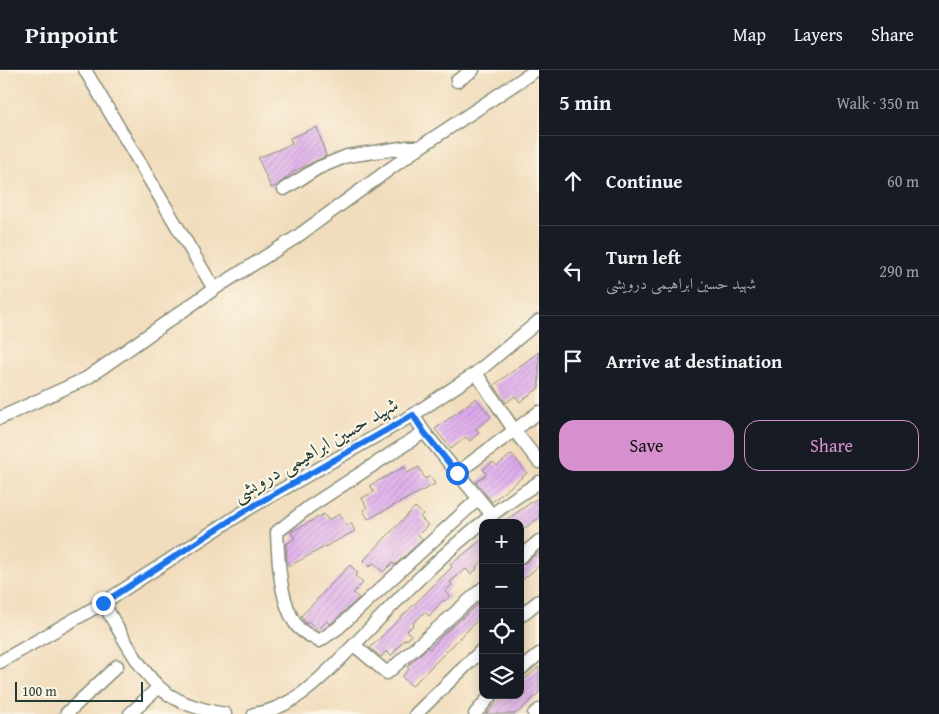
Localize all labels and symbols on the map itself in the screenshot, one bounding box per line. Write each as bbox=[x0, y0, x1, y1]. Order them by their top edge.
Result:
street label: شهید حسین ابراهیمی درویشی bbox=[226, 389, 404, 509]
route start bbox=[446, 462, 469, 485]
route end bbox=[92, 592, 115, 615]
scale bar bbox=[15, 679, 142, 702]

